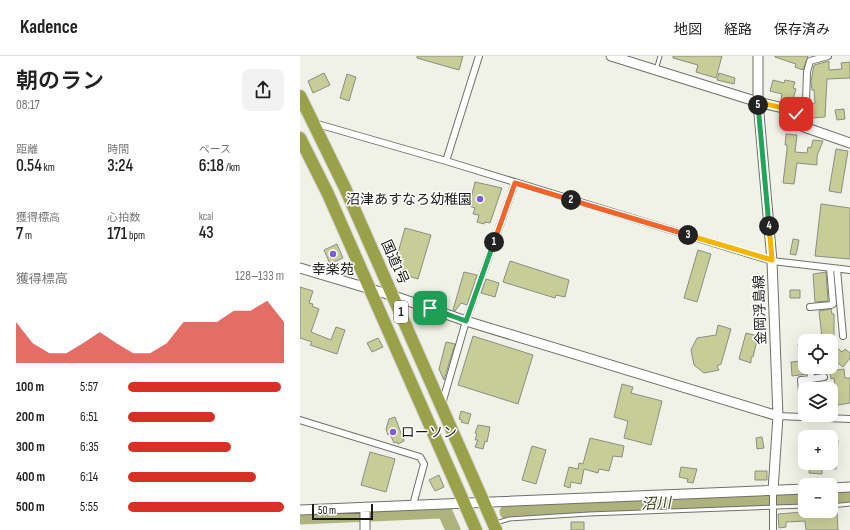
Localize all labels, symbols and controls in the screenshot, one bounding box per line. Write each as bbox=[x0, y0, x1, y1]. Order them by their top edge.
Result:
text: Kadence bbox=[20, 16, 78, 39]
text: 地図 bbox=[674, 21, 702, 38]
text: 経路 bbox=[724, 21, 752, 38]
text: 保存済み bbox=[774, 21, 830, 38]
text: 朝のラン bbox=[16, 68, 104, 95]
button: share bbox=[242, 69, 284, 111]
pin: 5 bbox=[748, 95, 768, 115]
text: 08:17 bbox=[16, 97, 40, 113]
pin bbox=[779, 97, 813, 131]
text: 5 bbox=[756, 98, 760, 111]
icon: check bbox=[785, 103, 807, 125]
text: 距離 bbox=[16, 143, 38, 156]
text: 時間 bbox=[107, 143, 129, 156]
text: ペース bbox=[199, 143, 231, 156]
text: 0.54 bbox=[16, 156, 42, 176]
text: 3:24 bbox=[107, 156, 133, 176]
text: 6:18 bbox=[199, 156, 224, 176]
text: km bbox=[42, 161, 55, 174]
text: /km bbox=[224, 161, 240, 174]
pin: 2 bbox=[561, 190, 581, 210]
place label: 沼津あすなろ幼稚園 bbox=[346, 191, 472, 208]
text: 2 bbox=[569, 193, 573, 206]
marker: 沼津あすなろ幼稚園 bbox=[475, 194, 485, 204]
text: kcal bbox=[199, 210, 213, 223]
text: 獲得標高 bbox=[16, 211, 60, 224]
text: 心拍数 bbox=[107, 211, 140, 224]
pin: 4 bbox=[759, 216, 779, 236]
text: 4 bbox=[766, 219, 772, 232]
text: 43 bbox=[199, 223, 214, 243]
text: 7 bbox=[16, 224, 23, 244]
text: 171 bbox=[107, 224, 127, 244]
pin: 3 bbox=[678, 225, 698, 245]
text: 3 bbox=[686, 228, 690, 241]
text: m bbox=[23, 229, 32, 242]
text: bpm bbox=[127, 229, 145, 242]
pin: 1 bbox=[484, 232, 504, 252]
text: 1 bbox=[492, 235, 496, 248]
street label: 国道1号 bbox=[378, 237, 412, 287]
marker: 幸楽苑 bbox=[328, 249, 338, 259]
place label: 幸楽苑 bbox=[312, 261, 354, 278]
text: 128–133 m bbox=[235, 268, 284, 284]
text: 獲得標高 bbox=[16, 271, 68, 287]
street label: 金岡浮島線 bbox=[750, 275, 770, 345]
pin bbox=[413, 291, 447, 325]
icon: arrive bbox=[419, 297, 441, 319]
road number: 1 bbox=[394, 301, 408, 323]
map controls bbox=[798, 334, 838, 518]
button: locate bbox=[798, 334, 838, 374]
text: 100 m bbox=[16, 379, 44, 395]
text: 5:57 bbox=[80, 379, 98, 395]
button: layers bbox=[798, 382, 838, 422]
text: 200 m bbox=[16, 409, 45, 425]
text: 6:51 bbox=[80, 409, 98, 425]
place label: ローソン bbox=[401, 424, 457, 441]
marker: ローソン bbox=[388, 427, 398, 437]
button: + bbox=[798, 430, 838, 470]
text: 300 m bbox=[16, 439, 45, 455]
text: 6:35 bbox=[80, 439, 99, 455]
text: 400 m bbox=[16, 469, 45, 485]
text: 6:14 bbox=[80, 469, 98, 485]
button: − bbox=[798, 478, 838, 518]
water label: 沼川 bbox=[641, 494, 673, 514]
text: 500 m bbox=[16, 499, 45, 515]
text: 5:55 bbox=[80, 499, 98, 515]
scale bar bbox=[312, 502, 373, 521]
text: 50 m bbox=[318, 504, 336, 517]

